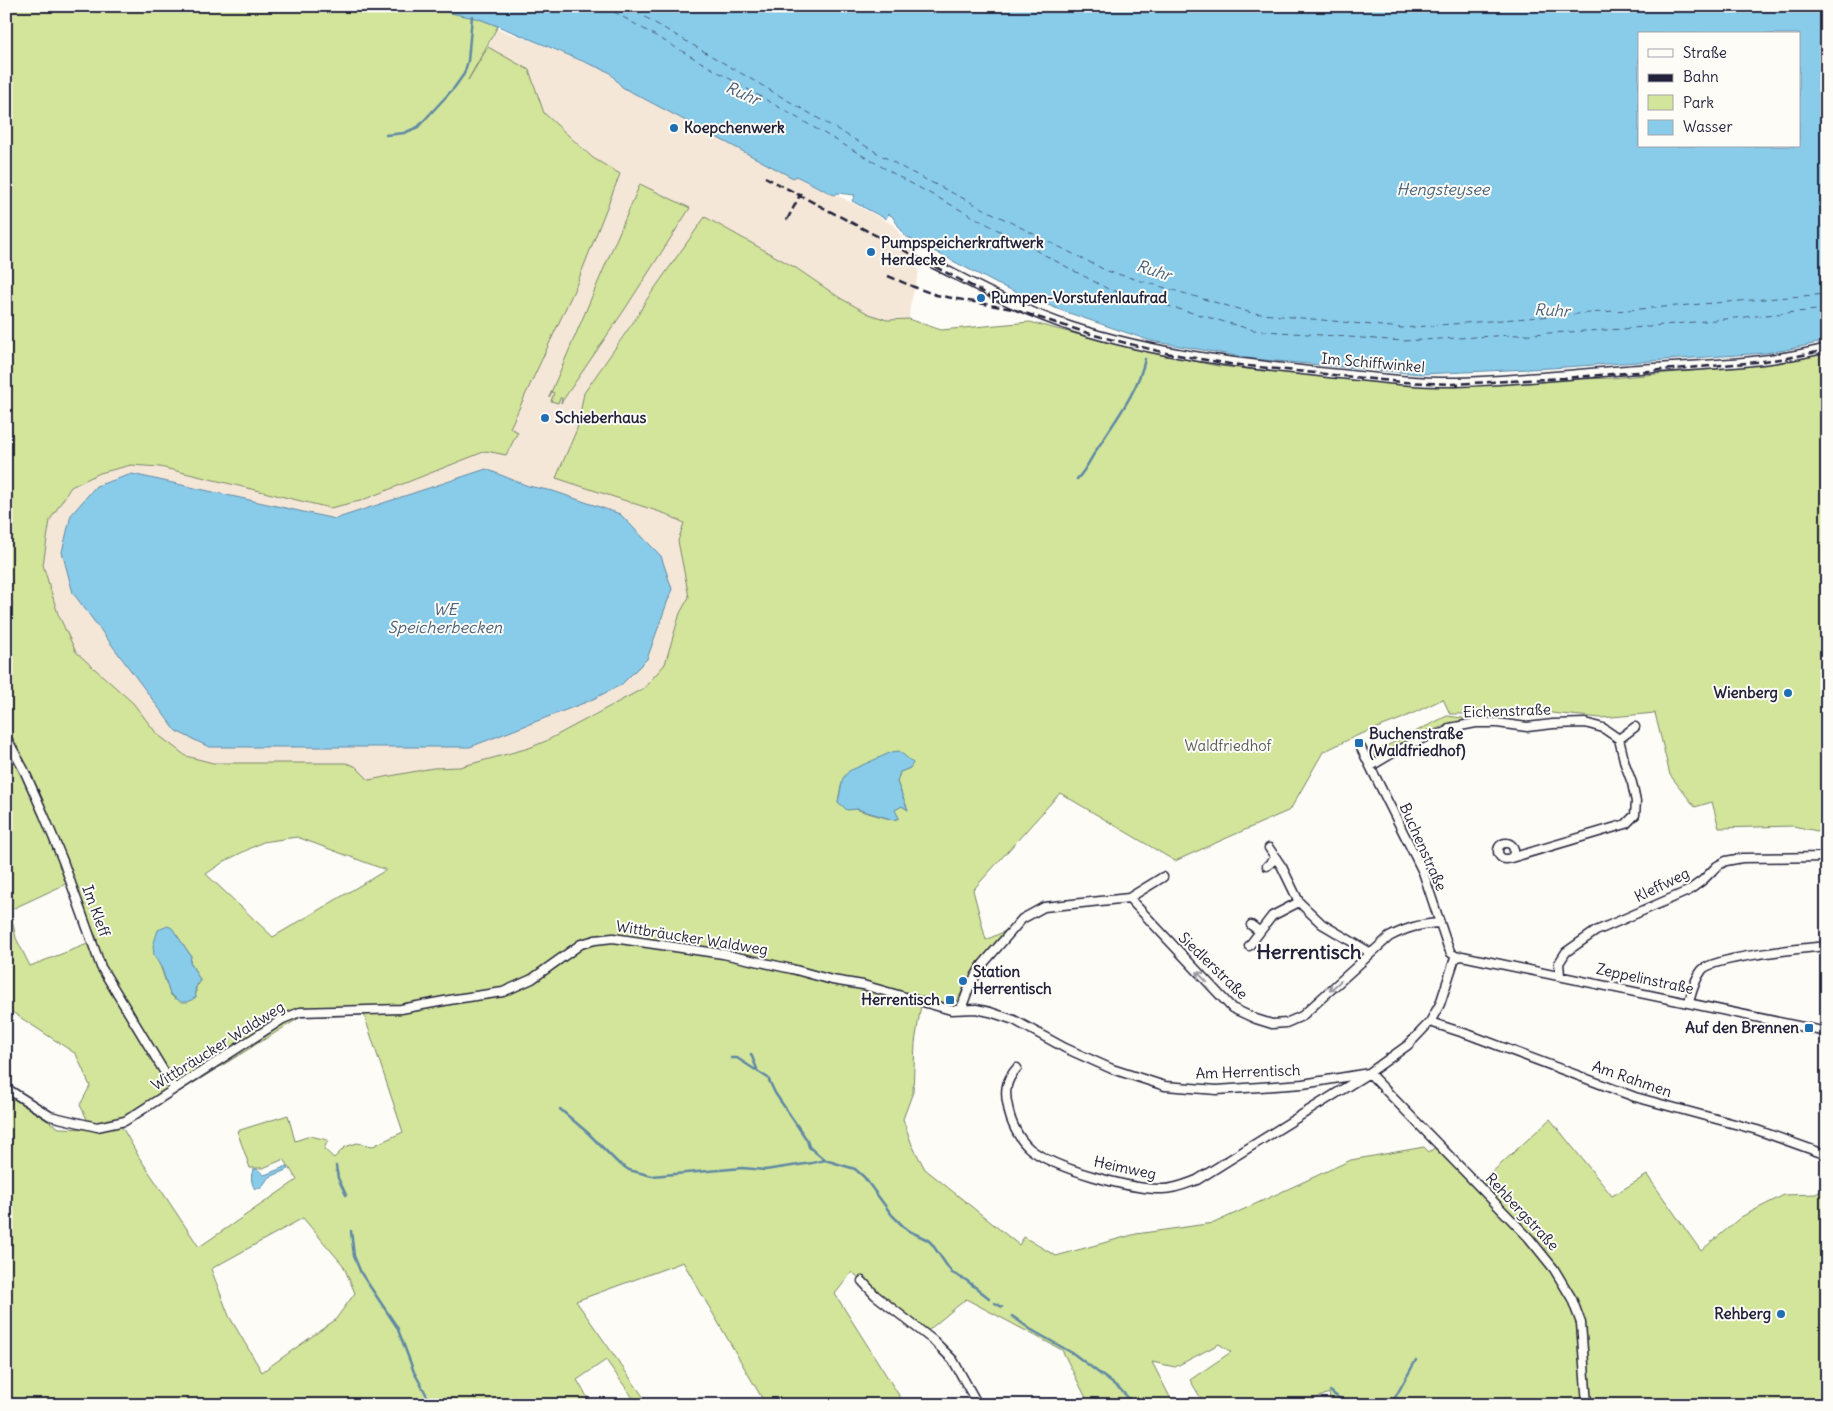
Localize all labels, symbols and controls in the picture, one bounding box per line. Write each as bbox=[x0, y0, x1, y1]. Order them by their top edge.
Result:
legend bbox=[1638, 32, 1800, 148]
text: Straße bbox=[1683, 43, 1727, 62]
text: Bahn bbox=[1683, 67, 1719, 86]
water label: Ruhr bbox=[723, 77, 765, 110]
text: Park bbox=[1683, 93, 1714, 112]
text: Wasser bbox=[1683, 117, 1733, 136]
place label: Koepchenwerk bbox=[684, 118, 785, 138]
marker: Koepchenwerk bbox=[668, 122, 680, 134]
water label: Hengsteysee bbox=[1397, 179, 1491, 199]
place label: Pumpspeicherkraftwerk Herdecke bbox=[881, 233, 1044, 269]
marker: Pumpspeicherkraftwerk Herdecke bbox=[865, 246, 877, 258]
water label: Ruhr bbox=[1134, 255, 1176, 286]
place label: Pumpen-Vorstufenlaufrad bbox=[991, 288, 1167, 308]
marker: Pumpen-Vorstufenlaufrad bbox=[975, 292, 987, 304]
water label: Ruhr bbox=[1534, 299, 1573, 321]
street label: Im Schiffwinkel bbox=[1321, 349, 1426, 376]
place label: Schieberhaus bbox=[555, 408, 646, 427]
marker: Schieberhaus bbox=[539, 412, 551, 424]
water label: WE Speicherbecken bbox=[388, 599, 503, 637]
place label: Wienberg bbox=[1714, 683, 1778, 703]
marker: Wienberg bbox=[1782, 687, 1794, 699]
street label: Eichenstraße bbox=[1463, 699, 1551, 722]
place label: Buchenstraße (Waldfriedhof) bbox=[1369, 724, 1466, 761]
park label: Waldfriedhof bbox=[1184, 736, 1273, 755]
marker: Buchenstraße (Waldfriedhof) bbox=[1353, 737, 1365, 749]
street label: Buchenstraße bbox=[1396, 800, 1451, 894]
street label: Kleffweg bbox=[1631, 863, 1692, 906]
street label: Im Kleff bbox=[78, 882, 115, 940]
street label: Wittbräucker Waldweg bbox=[615, 916, 769, 959]
street label: Siedlerstraße bbox=[1175, 928, 1252, 1003]
district label: Herrentisch bbox=[1257, 939, 1362, 964]
street label: Zeppelinstraße bbox=[1595, 959, 1696, 998]
place label: Station Herrentisch bbox=[973, 962, 1052, 998]
one-way arrow bbox=[1196, 970, 1208, 983]
marker: Station Herrentisch bbox=[957, 975, 969, 987]
one-way arrow bbox=[1329, 980, 1342, 992]
place label: Herrentisch bbox=[861, 990, 940, 1009]
marker: Herrentisch bbox=[944, 994, 956, 1006]
street label: Wittbräucker Waldweg bbox=[148, 997, 288, 1094]
place label: Auf den Brennen bbox=[1685, 1018, 1799, 1037]
marker: Auf den Brennen bbox=[1803, 1022, 1815, 1034]
street label: Am Rahmen bbox=[1590, 1056, 1675, 1101]
street label: Am Herrentisch bbox=[1195, 1060, 1301, 1083]
street label: Heimweg bbox=[1092, 1152, 1158, 1183]
street label: Rehbergstraße bbox=[1482, 1169, 1563, 1254]
place label: Rehberg bbox=[1714, 1304, 1771, 1324]
marker: Rehberg bbox=[1775, 1308, 1787, 1320]

